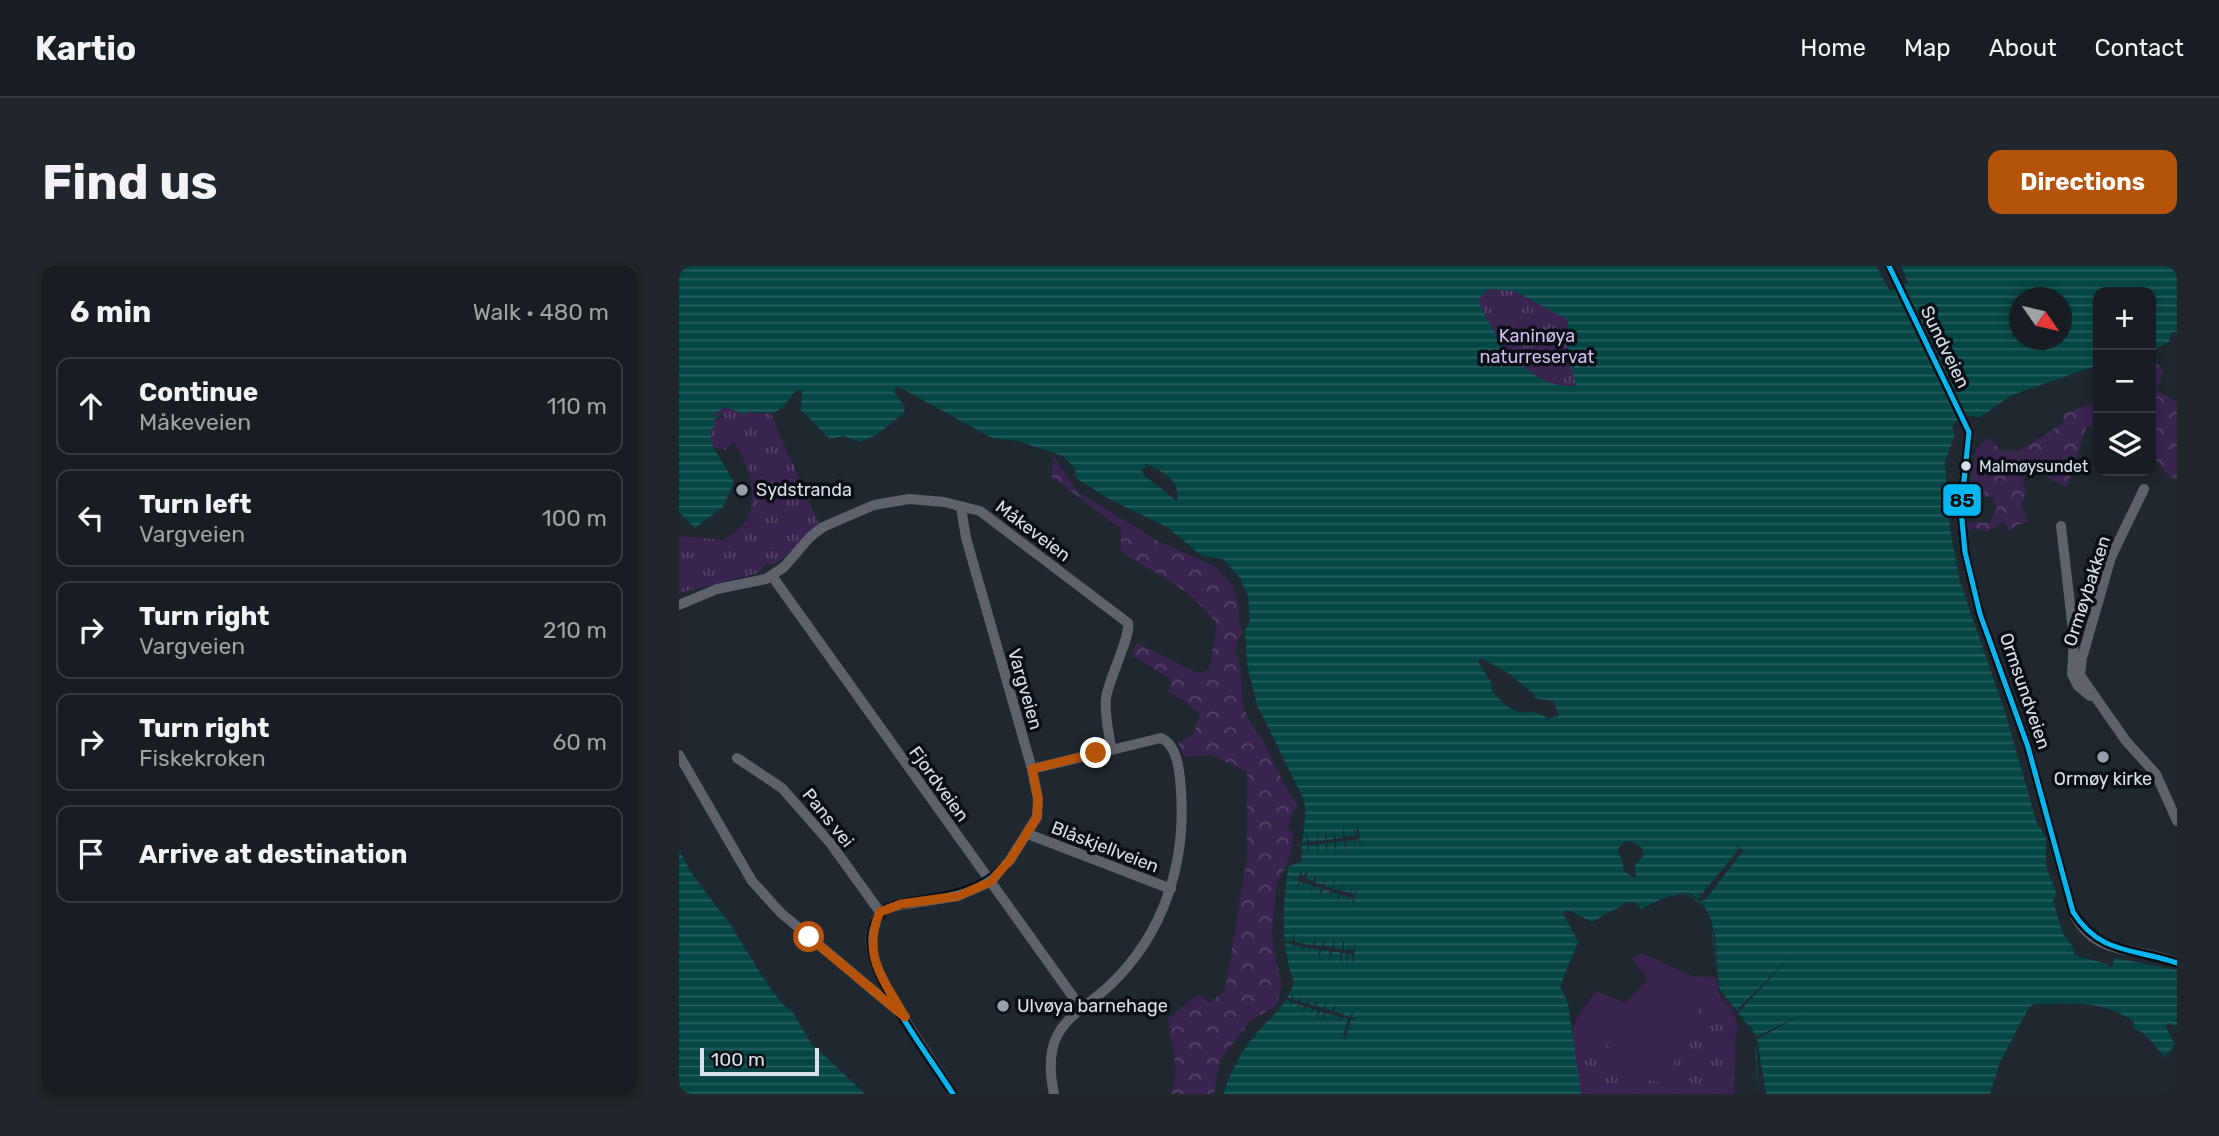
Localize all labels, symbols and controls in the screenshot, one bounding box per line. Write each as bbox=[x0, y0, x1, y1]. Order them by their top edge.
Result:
text: Kartio bbox=[35, 29, 136, 68]
text: Home bbox=[1800, 34, 1866, 62]
text: Map bbox=[1904, 34, 1951, 62]
text: About bbox=[1989, 34, 2057, 62]
text: Contact bbox=[2095, 34, 2184, 62]
button: Directions bbox=[1988, 150, 2177, 214]
text: Find us bbox=[42, 153, 218, 211]
north arrow bbox=[2009, 287, 2072, 350]
map controls bbox=[2093, 287, 2156, 476]
button: + bbox=[2093, 287, 2156, 350]
text: 6 min bbox=[70, 294, 151, 330]
text: Walk · 480 m bbox=[473, 298, 609, 326]
street label: Sundveien bbox=[1916, 302, 1974, 392]
park label: Kaninøya naturreservat bbox=[1480, 325, 1594, 368]
button: − bbox=[2093, 350, 2156, 413]
text: Continue bbox=[139, 377, 258, 408]
icon: ahead bbox=[72, 387, 110, 425]
text: 110 m bbox=[547, 392, 607, 420]
text: Måkeveien bbox=[139, 408, 251, 436]
button: layers bbox=[2093, 413, 2156, 476]
place label: Malmøysundet bbox=[1979, 457, 2088, 476]
marker: Malmøysundet bbox=[1959, 459, 1973, 473]
place label: Sydstranda bbox=[756, 479, 852, 501]
marker: Sydstranda bbox=[734, 482, 750, 498]
line badge: 85 bbox=[1942, 483, 1982, 517]
text: Turn left bbox=[139, 489, 251, 520]
text: 85 bbox=[1949, 489, 1975, 512]
street label: Måkeveien bbox=[991, 496, 1075, 566]
icon: left bbox=[72, 499, 110, 537]
text: 100 m bbox=[542, 504, 607, 532]
text: Vargveien bbox=[139, 520, 245, 548]
street label: Ormøybakken bbox=[2059, 533, 2115, 649]
text: Turn right bbox=[139, 601, 269, 632]
icon: right bbox=[72, 611, 110, 649]
text: 210 m bbox=[543, 616, 607, 644]
street label: Ormsundveien bbox=[1995, 630, 2055, 752]
text: Vargveien bbox=[139, 632, 245, 660]
street label: Vargveien bbox=[1003, 646, 1047, 732]
text: Turn right bbox=[139, 713, 269, 744]
icon: right bbox=[72, 723, 110, 761]
text: 60 m bbox=[552, 728, 607, 756]
route end bbox=[1080, 737, 1111, 768]
street label: Fjordveien bbox=[904, 742, 974, 826]
text: Fiskekroken bbox=[139, 744, 266, 772]
marker: Ormøy kirke bbox=[2095, 749, 2111, 765]
place label: Ormøy kirke bbox=[2054, 768, 2152, 790]
street label: Pans vei bbox=[798, 784, 858, 852]
street label: Blåskjellveien bbox=[1048, 816, 1162, 878]
icon: arrive bbox=[72, 835, 110, 873]
text: Arrive at destination bbox=[139, 839, 407, 870]
route start bbox=[793, 921, 824, 952]
place label: Ulvøya barnehage bbox=[1017, 995, 1168, 1017]
marker: Ulvøya barnehage bbox=[995, 998, 1011, 1014]
scale bar bbox=[700, 1045, 819, 1077]
text: 100 m bbox=[711, 1048, 765, 1071]

